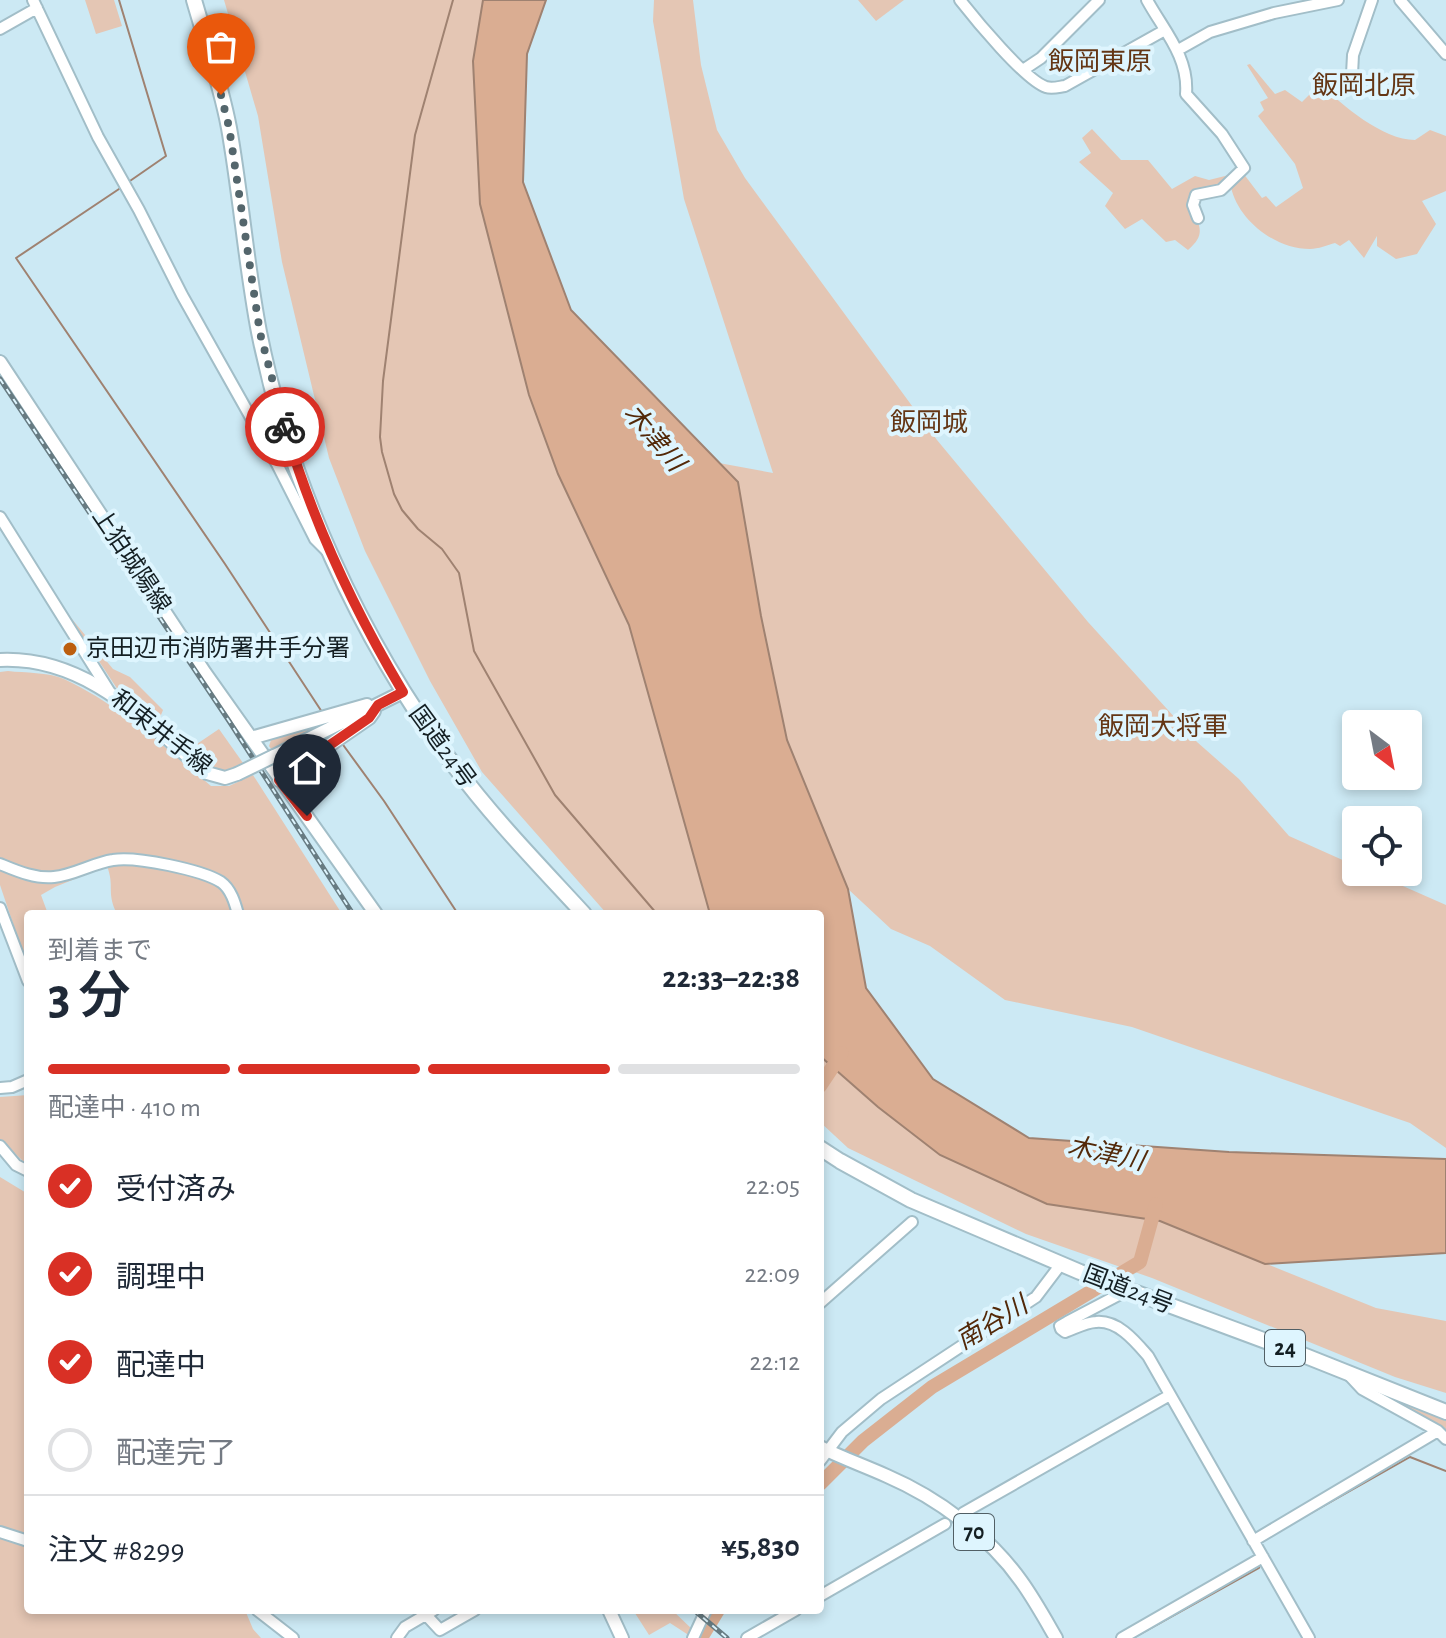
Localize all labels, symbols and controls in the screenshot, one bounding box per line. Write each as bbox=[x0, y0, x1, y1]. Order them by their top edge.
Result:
pin bbox=[187, 13, 255, 95]
icon: bag bbox=[199, 25, 243, 69]
district label: 飯岡東原 bbox=[1048, 48, 1152, 75]
district label: 飯岡北原 bbox=[1312, 72, 1416, 99]
courier bbox=[245, 387, 325, 467]
water label: 木津川 bbox=[619, 399, 692, 479]
icon: bike bbox=[263, 405, 307, 449]
district label: 飯岡城 bbox=[890, 409, 968, 436]
street label: 上狛城陽線 bbox=[87, 503, 176, 617]
place label: 京田辺市消防署井手分署 bbox=[86, 635, 350, 661]
marker: 京田辺市消防署井手分署 bbox=[61, 640, 79, 658]
street label: 和束井手線 bbox=[106, 685, 217, 779]
street label: 国道24号 bbox=[405, 701, 481, 792]
north arrow bbox=[1342, 710, 1422, 790]
map controls bbox=[1342, 710, 1422, 886]
district label: 飯岡大将軍 bbox=[1098, 713, 1228, 740]
pin bbox=[273, 734, 341, 816]
icon: home bbox=[285, 746, 329, 790]
button: locate bbox=[1342, 806, 1422, 886]
text: 到着まで bbox=[48, 938, 152, 964]
text: 22:33–22:38 bbox=[662, 963, 800, 993]
text: 3 分 bbox=[48, 971, 130, 1023]
text: 配達中 · 410 m bbox=[48, 1095, 201, 1121]
water label: 木津川 bbox=[1065, 1132, 1150, 1175]
icon: check bbox=[48, 1164, 92, 1208]
text: 22:05 bbox=[746, 1173, 800, 1199]
text: 受付済み bbox=[116, 1175, 236, 1205]
icon: check bbox=[48, 1252, 92, 1296]
street label: 国道24号 bbox=[1080, 1260, 1177, 1318]
text: 22:09 bbox=[744, 1261, 800, 1287]
text: 調理中 bbox=[116, 1263, 206, 1293]
water label: 南谷川 bbox=[951, 1289, 1035, 1354]
road number: 24 bbox=[1265, 1330, 1305, 1366]
icon: check bbox=[48, 1340, 92, 1384]
text: 22:12 bbox=[750, 1349, 800, 1375]
text: 配達中 bbox=[116, 1351, 206, 1381]
text: 配達完了 bbox=[116, 1439, 236, 1469]
road number: 70 bbox=[954, 1514, 994, 1550]
text: ¥5,830 bbox=[721, 1532, 800, 1562]
text: 注文 #8299 bbox=[48, 1536, 185, 1566]

